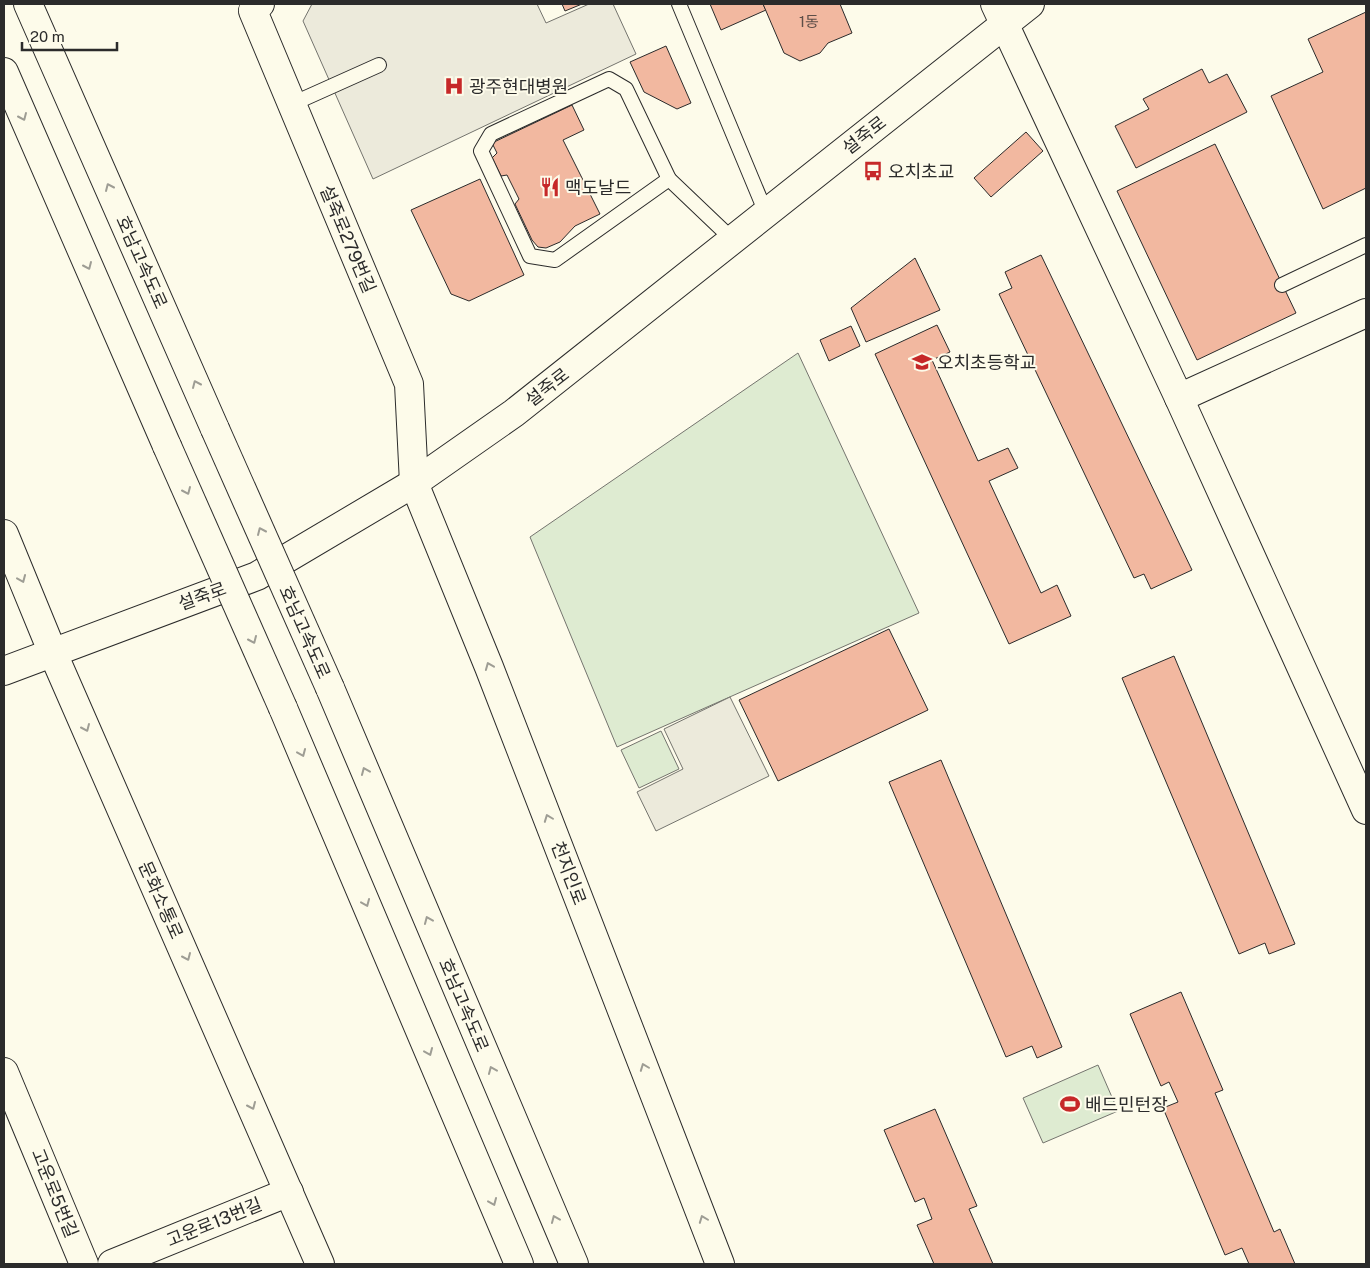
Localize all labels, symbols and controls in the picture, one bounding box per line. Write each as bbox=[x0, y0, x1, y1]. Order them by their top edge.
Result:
house number: 1동 bbox=[799, 13, 819, 30]
scale bar bbox=[22, 20, 118, 52]
text: 20 m bbox=[30, 28, 65, 45]
hospital icon: 광주현대병원 bbox=[443, 75, 465, 97]
place label: 광주현대병원 bbox=[469, 76, 568, 97]
street label: 설죽로 bbox=[838, 111, 890, 159]
one-way arrow bbox=[17, 112, 28, 121]
bus stop icon: 오치초교 bbox=[862, 160, 884, 182]
place label: 오치초교 bbox=[888, 161, 954, 182]
restaurant icon: 맥도날드 bbox=[539, 176, 561, 198]
place label: 맥도날드 bbox=[565, 177, 631, 198]
street label: 설죽로279번길 bbox=[316, 182, 380, 296]
one-way arrow bbox=[104, 183, 115, 192]
street label: 호남고속도로 bbox=[112, 212, 172, 312]
one-way arrow bbox=[82, 261, 93, 270]
school or university icon: 오치초등학교 bbox=[911, 351, 933, 373]
place label: 오치초등학교 bbox=[937, 352, 1036, 373]
street label: 설죽로 bbox=[521, 363, 573, 411]
one-way arrow bbox=[191, 380, 202, 389]
one-way arrow bbox=[180, 486, 191, 495]
one-way arrow bbox=[256, 527, 267, 536]
one-way arrow bbox=[16, 574, 27, 583]
street label: 설죽로 bbox=[175, 578, 229, 614]
street label: 호남고속도로 bbox=[275, 582, 335, 682]
one-way arrow bbox=[246, 635, 257, 644]
one-way arrow bbox=[485, 662, 495, 671]
one-way arrow bbox=[80, 723, 91, 732]
one-way arrow bbox=[296, 748, 307, 757]
one-way arrow bbox=[360, 767, 371, 776]
one-way arrow bbox=[544, 814, 554, 822]
street label: 천지인로 bbox=[547, 838, 591, 908]
street label: 문화소통로 bbox=[135, 858, 187, 942]
one-way arrow bbox=[359, 898, 370, 907]
one-way arrow bbox=[424, 916, 435, 925]
one-way arrow bbox=[180, 952, 191, 961]
street label: 호남고속도로 bbox=[435, 955, 493, 1055]
one-way arrow bbox=[424, 1048, 434, 1056]
one-way arrow bbox=[640, 1063, 650, 1072]
one-way arrow bbox=[487, 1066, 498, 1075]
sports icon: 배드민턴장 bbox=[1059, 1093, 1081, 1115]
place label: 배드민턴장 bbox=[1085, 1094, 1168, 1115]
one-way arrow bbox=[245, 1101, 256, 1110]
street label: 고운로5번길 bbox=[28, 1145, 82, 1241]
street label: 고운로13번길 bbox=[163, 1193, 265, 1251]
one-way arrow bbox=[487, 1197, 497, 1206]
one-way arrow bbox=[551, 1215, 562, 1224]
one-way arrow bbox=[698, 1215, 709, 1224]

